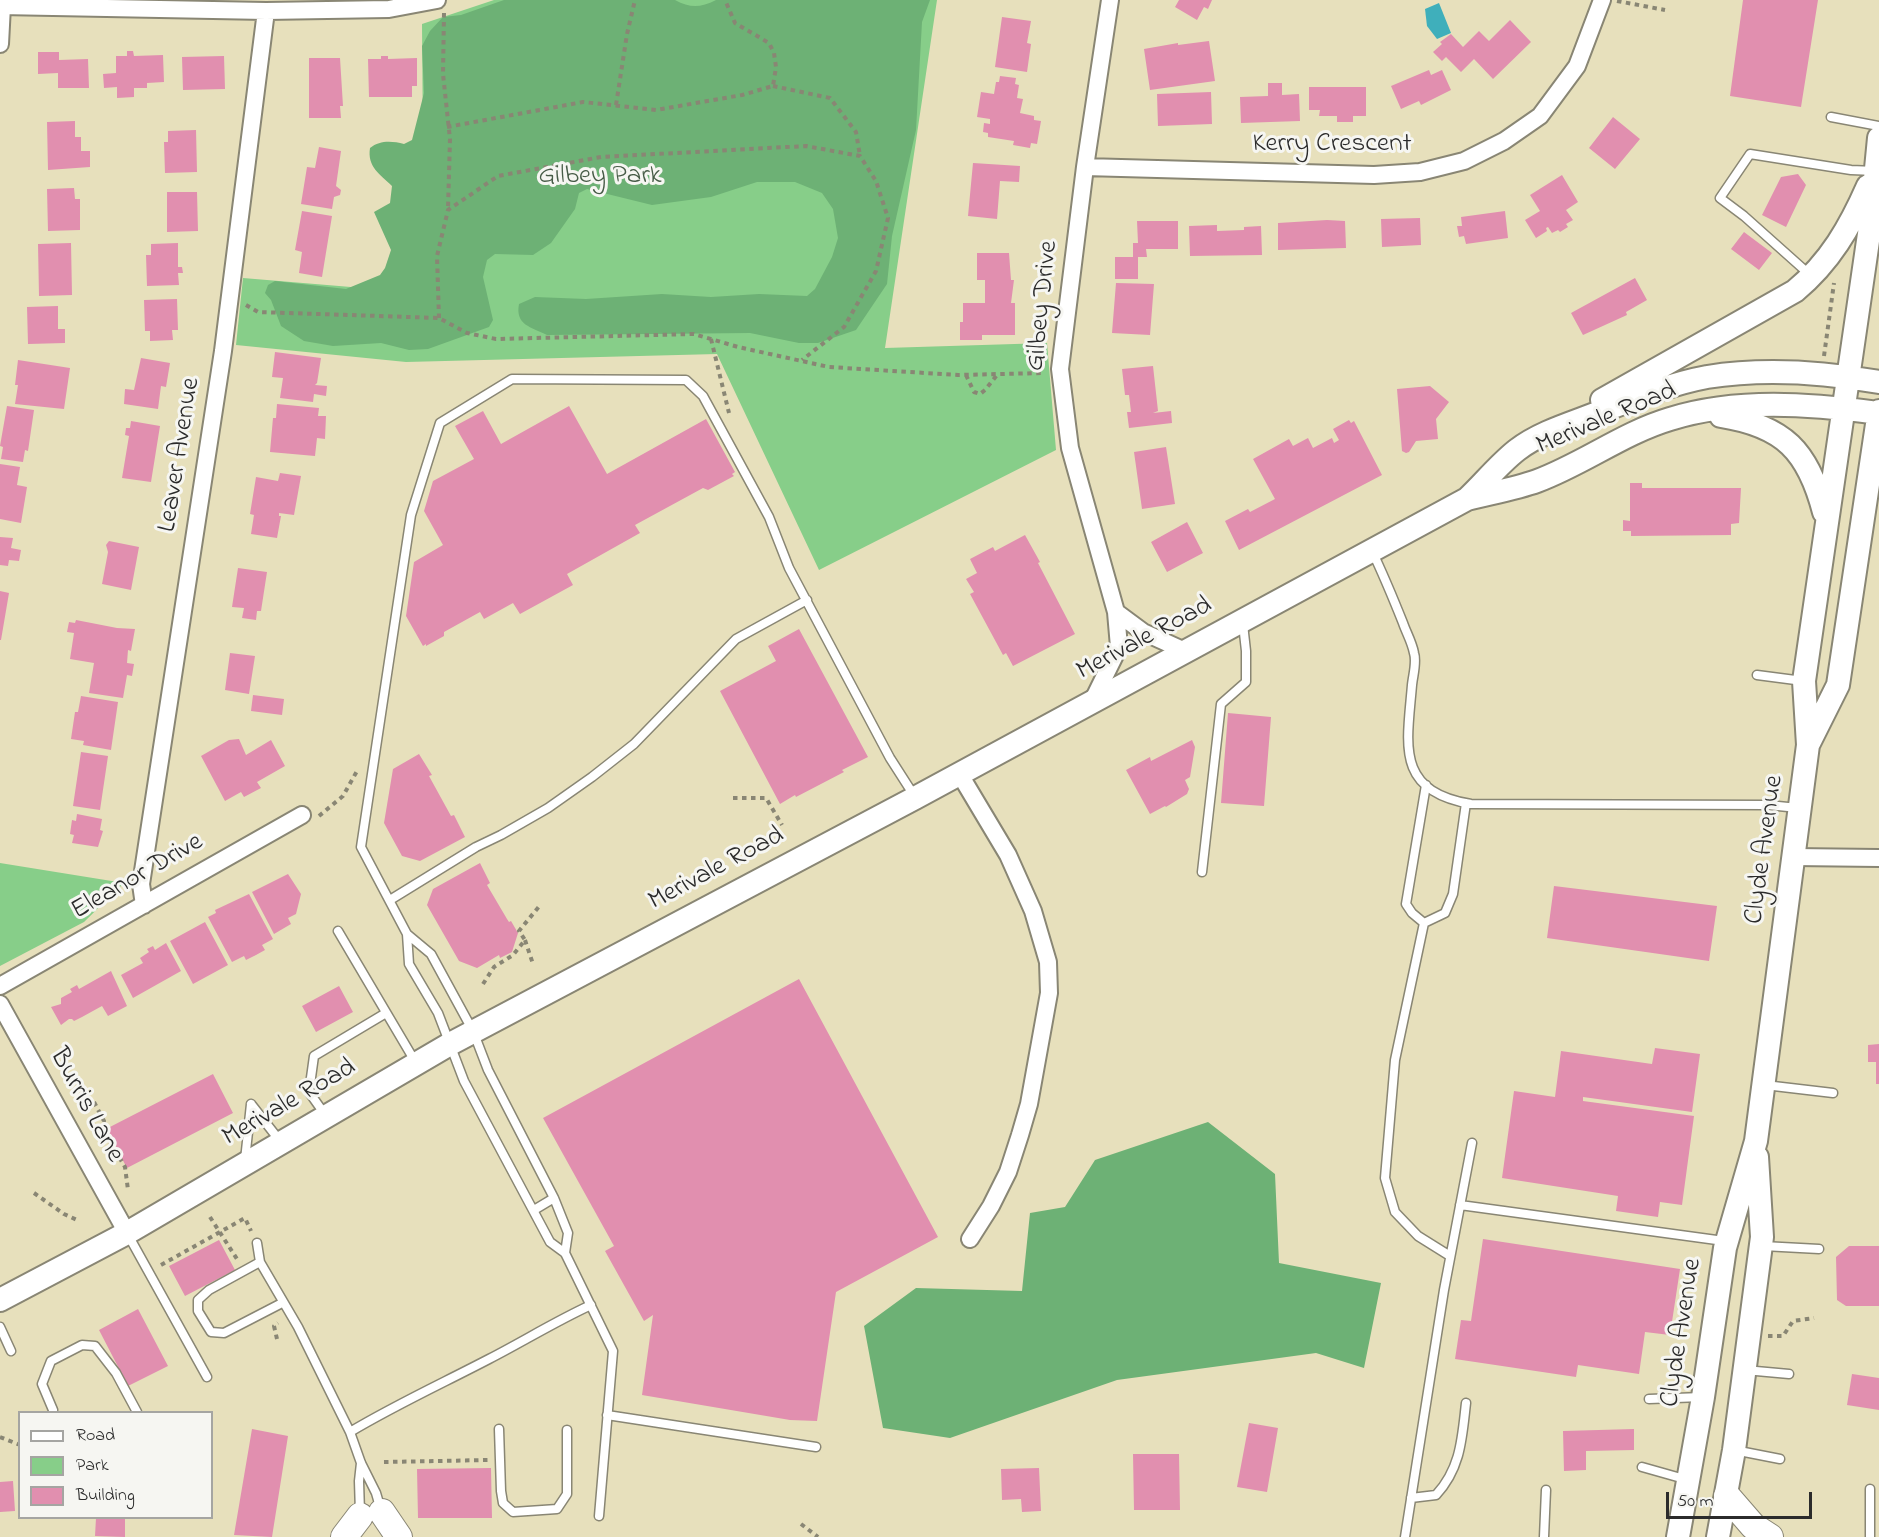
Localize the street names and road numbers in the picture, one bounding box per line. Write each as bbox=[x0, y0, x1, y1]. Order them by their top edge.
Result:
street label: Kerry Crescent bbox=[1252, 130, 1412, 162]
street label: Gilbey Drive bbox=[1021, 239, 1067, 373]
street label: Leaver Avenue bbox=[153, 376, 209, 534]
street label: Merivale Road bbox=[1532, 376, 1682, 464]
street label: Merivale Road bbox=[1072, 591, 1218, 689]
street label: Clyde Avenue bbox=[1740, 774, 1792, 926]
street label: Merivale Road bbox=[644, 821, 790, 919]
street label: Eleanor Drive bbox=[66, 827, 210, 929]
street label: Burris Lane bbox=[40, 1043, 130, 1169]
street label: Merivale Road bbox=[217, 1053, 363, 1155]
street label: Clyde Avenue bbox=[1655, 1256, 1711, 1410]

